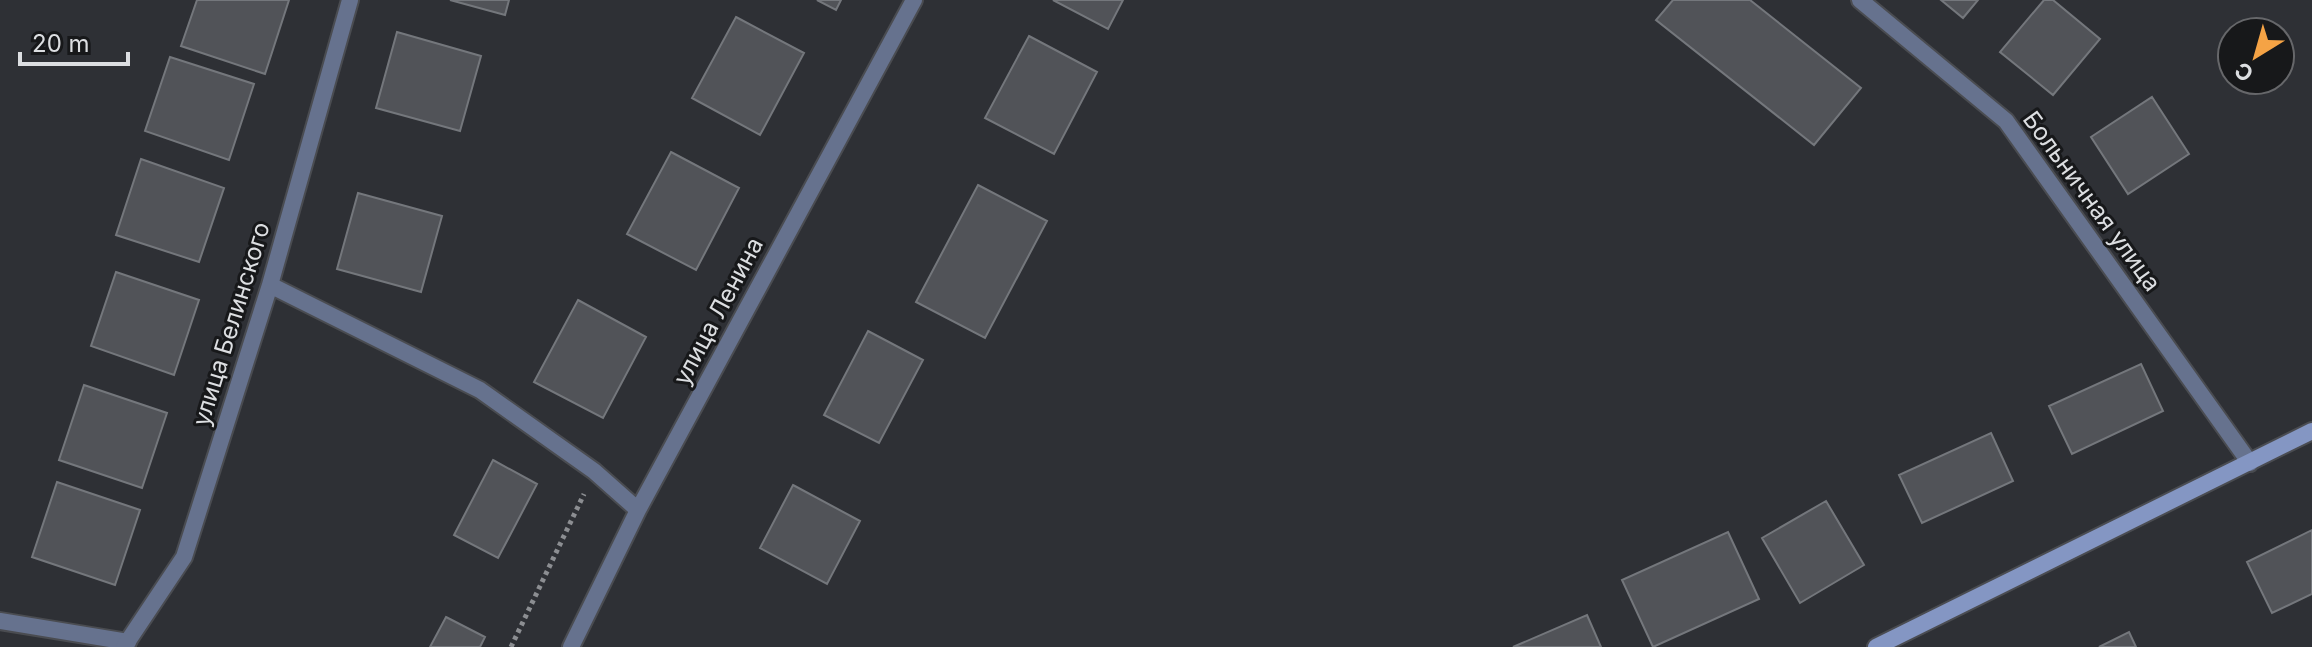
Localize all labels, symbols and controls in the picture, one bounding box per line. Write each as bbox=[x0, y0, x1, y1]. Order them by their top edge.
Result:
scale bar bbox=[20, 16, 128, 66]
north arrow bbox=[2216, 16, 2296, 96]
text: 20 m bbox=[32, 29, 90, 58]
text: С bbox=[2230, 57, 2258, 87]
street label: Больничная улица bbox=[2017, 105, 2167, 297]
street label: улица Белинского bbox=[186, 219, 276, 429]
street label: улица Ленина bbox=[667, 232, 769, 390]

